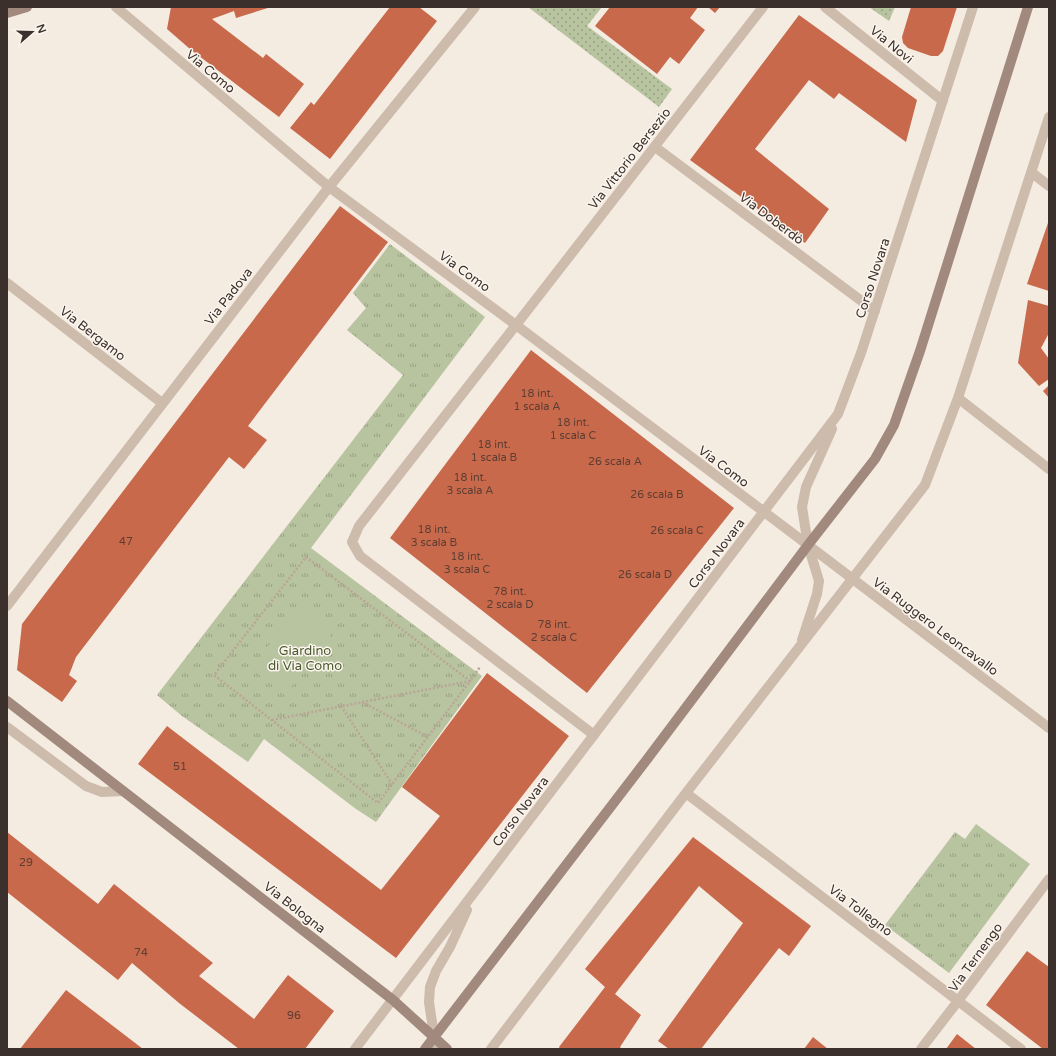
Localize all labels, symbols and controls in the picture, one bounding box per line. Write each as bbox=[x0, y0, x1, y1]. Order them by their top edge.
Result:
north arrow bbox=[12, 12, 52, 52]
text: N bbox=[33, 22, 49, 35]
street label: Via Novi bbox=[867, 23, 916, 67]
street label: Via Como bbox=[182, 47, 238, 97]
street label: Via Vittorio Bersezio bbox=[585, 104, 675, 213]
street label: Via Doberdò bbox=[736, 189, 807, 248]
street label: Corso Novara bbox=[852, 236, 893, 321]
street label: Via Como bbox=[436, 248, 493, 296]
street label: Via Padova bbox=[201, 265, 256, 329]
street label: Via Bergamo bbox=[56, 303, 129, 365]
house number: 18 int. 1 scala A bbox=[513, 387, 561, 413]
house number: 18 int. 1 scala C bbox=[550, 416, 597, 442]
house number: 18 int. 1 scala B bbox=[471, 438, 518, 464]
street label: Via Como bbox=[695, 443, 752, 491]
house number: 26 scala A bbox=[588, 455, 642, 468]
house number: 18 int. 3 scala A bbox=[446, 471, 494, 497]
house number: 26 scala B bbox=[630, 488, 684, 501]
street label: Corso Novara bbox=[685, 515, 748, 592]
house number: 18 int. 3 scala B bbox=[411, 523, 458, 549]
house number: 26 scala C bbox=[650, 524, 704, 537]
house number: 47 bbox=[119, 535, 133, 548]
house number: 18 int. 3 scala C bbox=[444, 550, 491, 576]
house number: 26 scala D bbox=[618, 568, 672, 581]
street label: Via Ruggero Leoncavallo bbox=[869, 574, 1001, 679]
house number: 78 int. 2 scala D bbox=[486, 585, 534, 611]
house number: 78 int. 2 scala C bbox=[531, 618, 578, 644]
park label: Giardino di Via Como bbox=[268, 643, 342, 674]
house number: 51 bbox=[173, 760, 187, 773]
street label: Corso Novara bbox=[489, 773, 552, 850]
house number: 29 bbox=[19, 856, 33, 869]
street label: Via Bologna bbox=[260, 879, 329, 937]
street label: Via Tollegno bbox=[825, 882, 895, 940]
street label: Via Ternengo bbox=[945, 920, 1006, 995]
house number: 74 bbox=[134, 946, 148, 959]
house number: 96 bbox=[287, 1009, 301, 1022]

